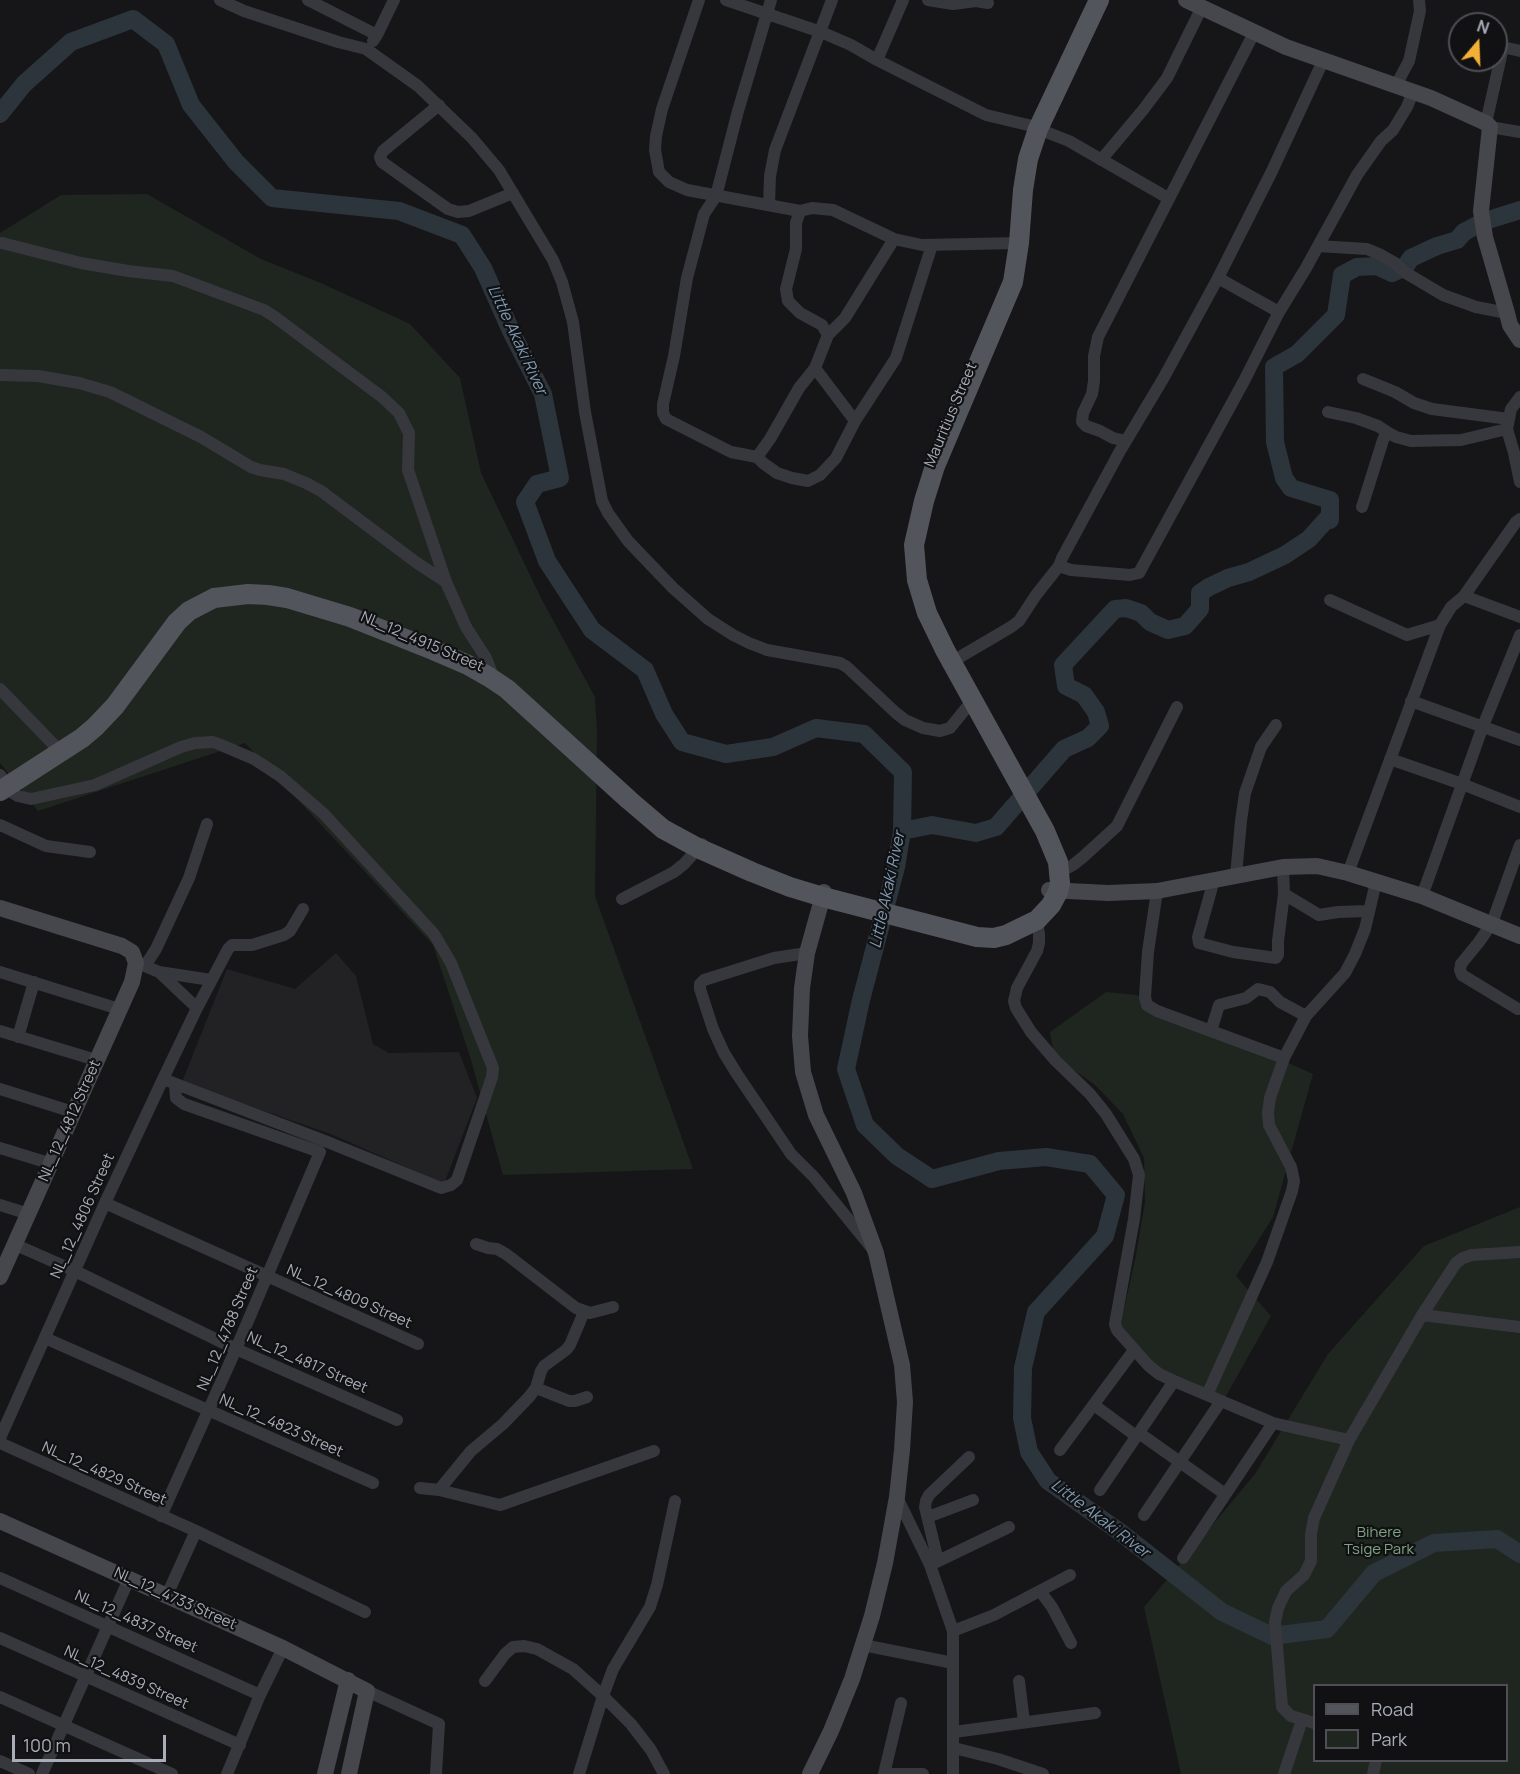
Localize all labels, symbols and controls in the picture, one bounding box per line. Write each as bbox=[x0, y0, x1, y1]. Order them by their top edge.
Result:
north arrow bbox=[1448, 12, 1508, 72]
text: N bbox=[1474, 15, 1492, 39]
water label: Little Akaki River bbox=[483, 282, 551, 398]
street label: Mauritius Street bbox=[921, 360, 981, 470]
street label: NL_12_4915 Street bbox=[358, 608, 486, 676]
water label: Little Akaki River bbox=[866, 830, 910, 950]
street label: NL_12_4812 Street bbox=[35, 1057, 105, 1185]
street label: NL_12_4806 Street bbox=[47, 1151, 119, 1281]
street label: NL_12_4809 Street bbox=[284, 1261, 414, 1333]
street label: NL_12_4788 Street bbox=[194, 1264, 262, 1394]
street label: NL_12_4817 Street bbox=[244, 1328, 370, 1398]
street label: NL_12_4823 Street bbox=[216, 1391, 346, 1461]
street label: NL_12_4829 Street bbox=[39, 1438, 169, 1510]
water label: Little Akaki River bbox=[1047, 1476, 1153, 1562]
park label: Bihere Tsige Park bbox=[1344, 1524, 1414, 1559]
street label: NL_12_4733 Street bbox=[111, 1564, 239, 1634]
street label: NL_12_4837 Street bbox=[72, 1587, 200, 1657]
street label: NL_12_4839 Street bbox=[61, 1642, 191, 1714]
legend bbox=[1313, 1684, 1508, 1762]
text: Road bbox=[1371, 1697, 1414, 1721]
scale bar bbox=[15, 1723, 170, 1761]
text: Park bbox=[1371, 1727, 1407, 1751]
text: 100 m bbox=[23, 1733, 71, 1757]

